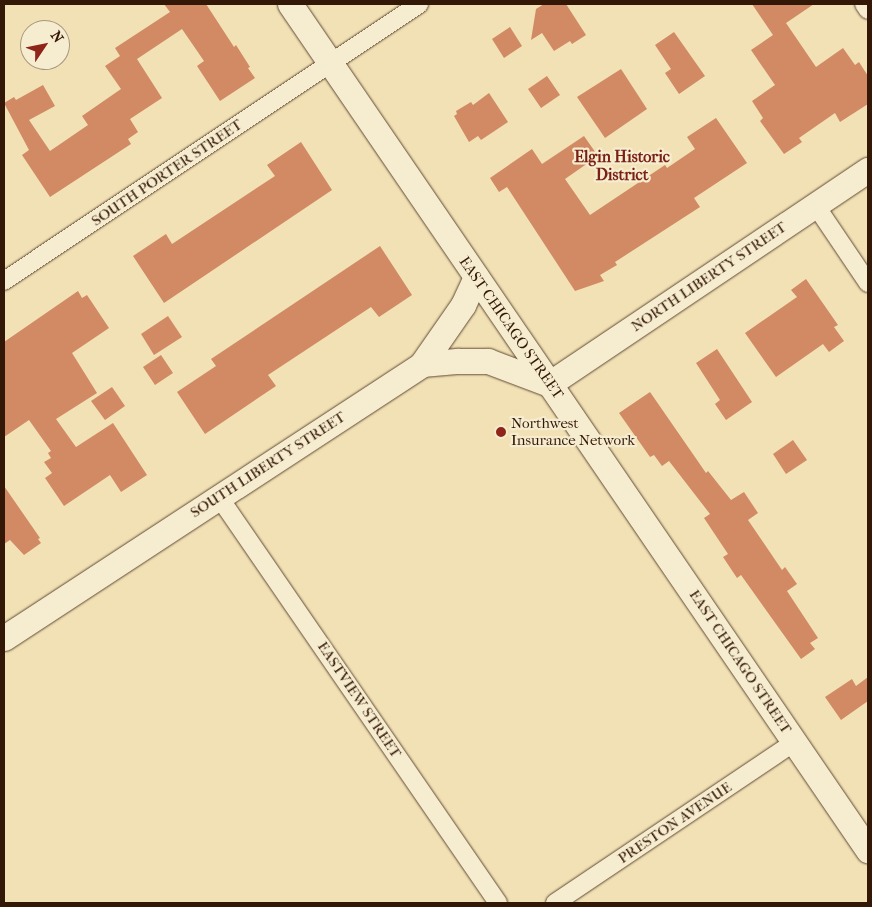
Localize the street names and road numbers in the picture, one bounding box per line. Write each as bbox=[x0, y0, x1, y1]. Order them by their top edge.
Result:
street label: SOUTH PORTER STREET bbox=[88, 116, 246, 230]
street label: NORTH LIBERTY STREET bbox=[628, 218, 790, 336]
street label: EAST CHICAGO STREET bbox=[455, 253, 567, 403]
street label: SOUTH LIBERTY STREET bbox=[187, 408, 349, 522]
street label: EAST CHICAGO STREET bbox=[685, 587, 795, 737]
street label: EASTVIEW STREET bbox=[313, 638, 405, 762]
street label: PRESTON AVENUE bbox=[615, 778, 735, 868]

